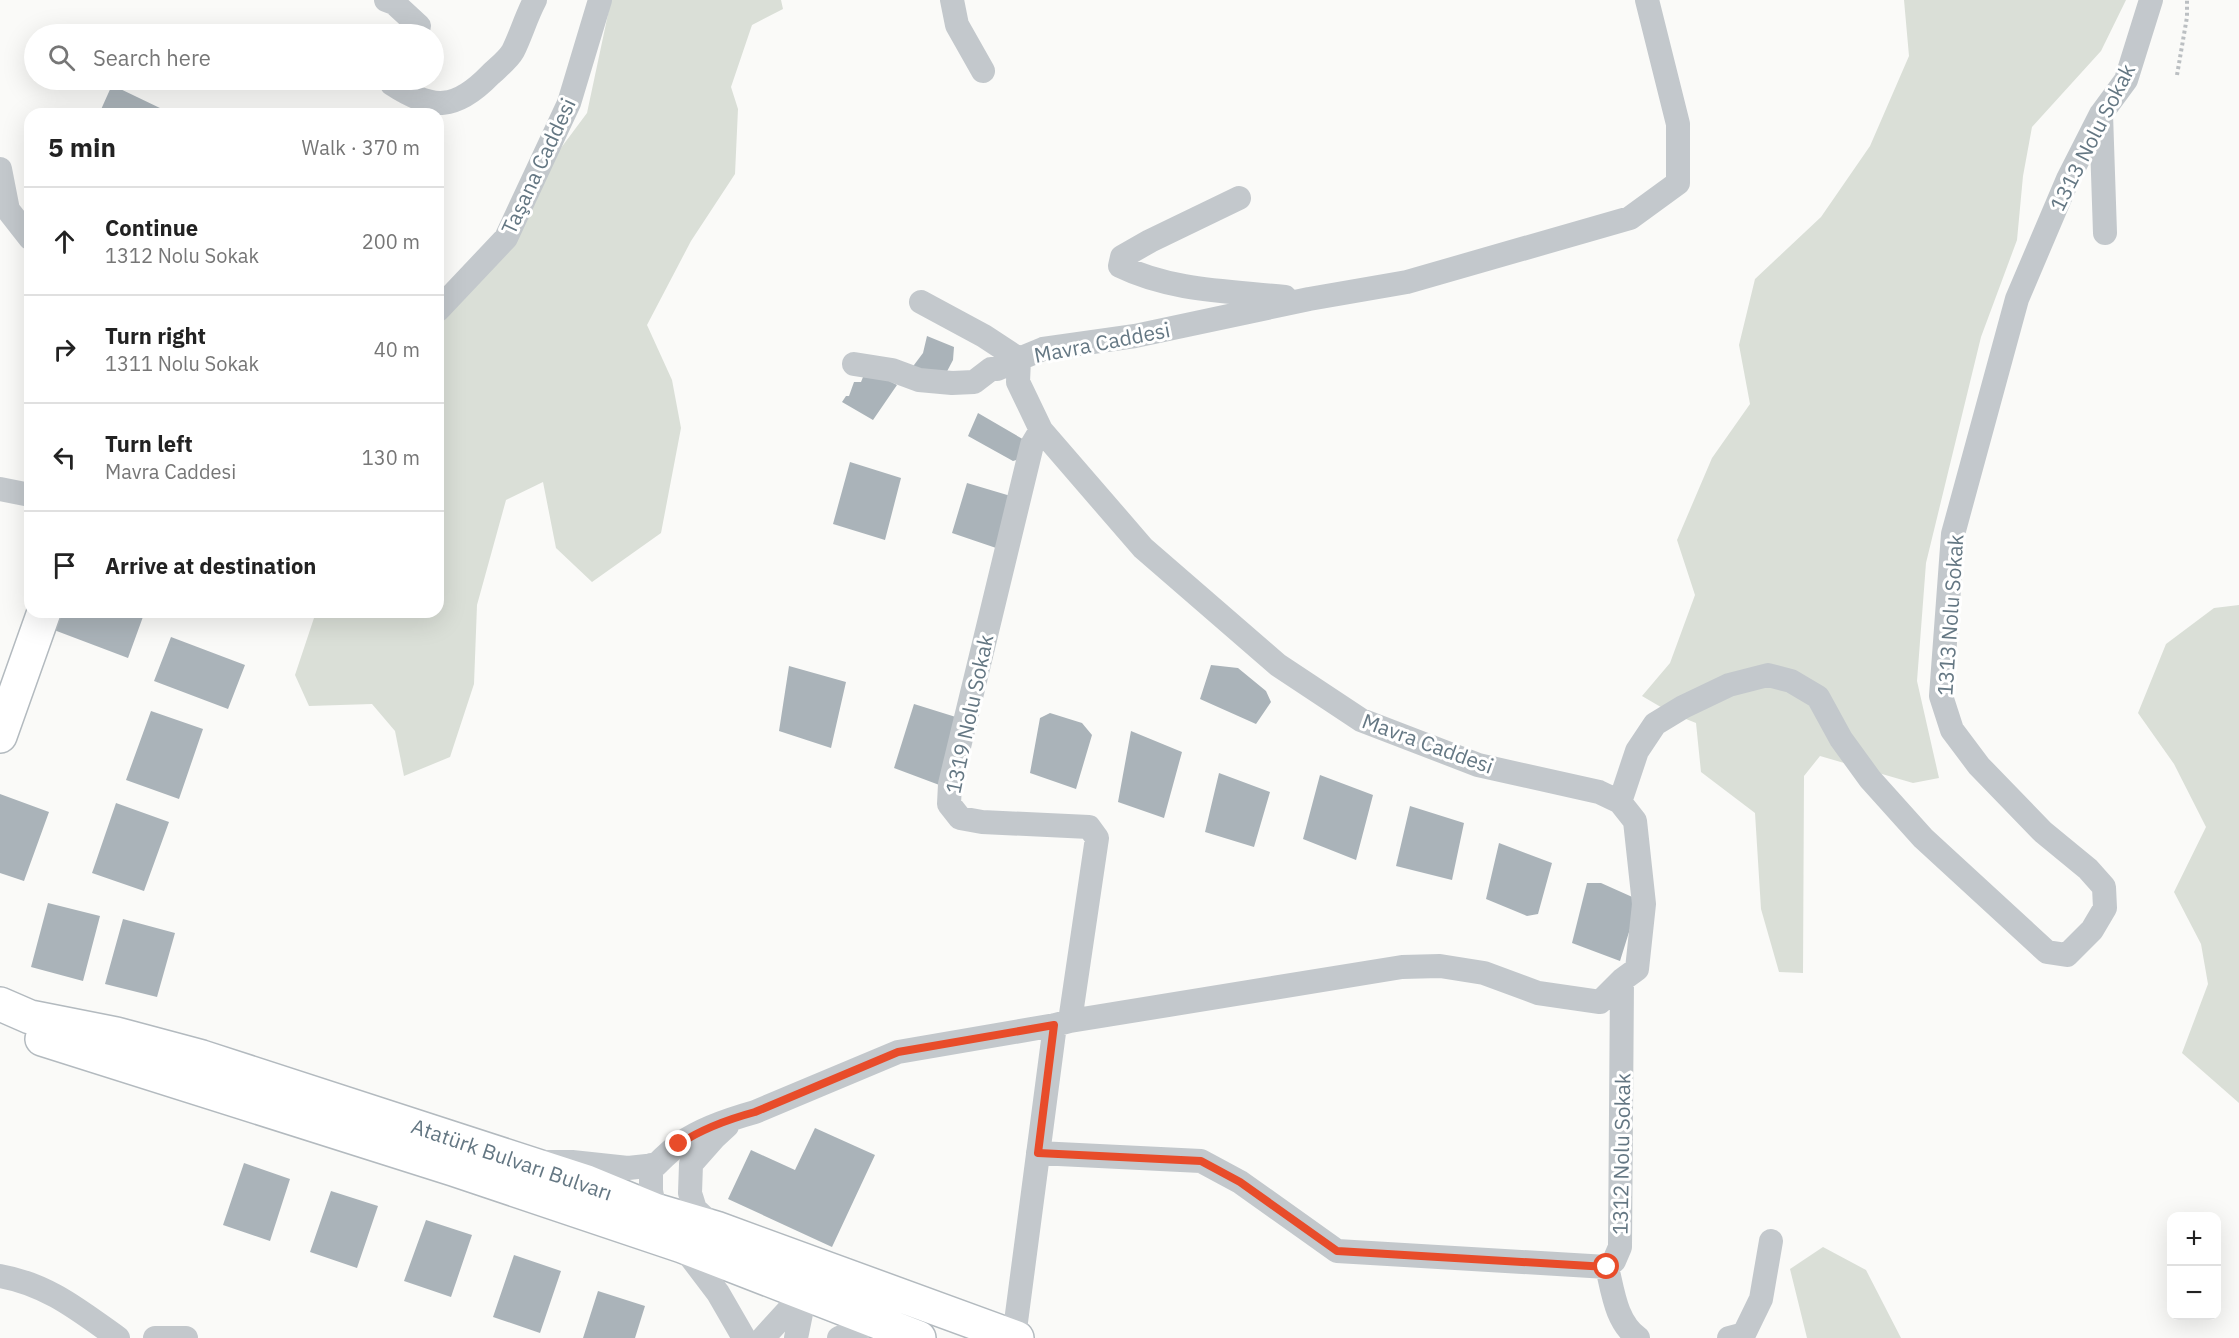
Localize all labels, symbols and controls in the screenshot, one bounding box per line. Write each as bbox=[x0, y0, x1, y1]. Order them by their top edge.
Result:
search box bbox=[24, 24, 444, 90]
icon: search bbox=[45, 41, 78, 74]
text: Search here bbox=[93, 43, 211, 72]
street label: 1313 Nolu Sokak bbox=[2043, 59, 2141, 215]
street label: Taşana Caddesi bbox=[494, 94, 582, 238]
text: 5 min bbox=[48, 130, 116, 164]
text: Walk · 370 m bbox=[302, 134, 420, 161]
text: Continue bbox=[105, 213, 198, 242]
icon: ahead bbox=[48, 225, 81, 258]
text: 200 m bbox=[362, 228, 420, 255]
text: 1312 Nolu Sokak bbox=[105, 242, 259, 269]
street label: Mavra Caddesi bbox=[1032, 315, 1172, 369]
text: Turn right bbox=[105, 321, 206, 350]
icon: right bbox=[48, 333, 81, 366]
text: 40 m bbox=[374, 336, 420, 363]
text: 1311 Nolu Sokak bbox=[105, 350, 259, 377]
text: Turn left bbox=[105, 429, 193, 458]
icon: left bbox=[48, 441, 81, 474]
text: 130 m bbox=[362, 444, 420, 471]
text: Mavra Caddesi bbox=[105, 458, 236, 485]
street label: 1313 Nolu Sokak bbox=[1930, 533, 1970, 697]
icon: arrive bbox=[48, 549, 81, 582]
text: Arrive at destination bbox=[105, 551, 316, 580]
street label: 1319 Nolu Sokak bbox=[938, 632, 1000, 796]
street label: Mavra Caddesi bbox=[1358, 706, 1498, 780]
street label: 1312 Nolu Sokak bbox=[1606, 1073, 1636, 1235]
street label: Atatürk Bulvarı Bulvarı bbox=[408, 1111, 616, 1207]
route end bbox=[665, 1130, 691, 1156]
map controls bbox=[2167, 1212, 2221, 1320]
button: + bbox=[2167, 1212, 2221, 1266]
route start bbox=[1593, 1253, 1619, 1279]
button: − bbox=[2167, 1266, 2221, 1320]

